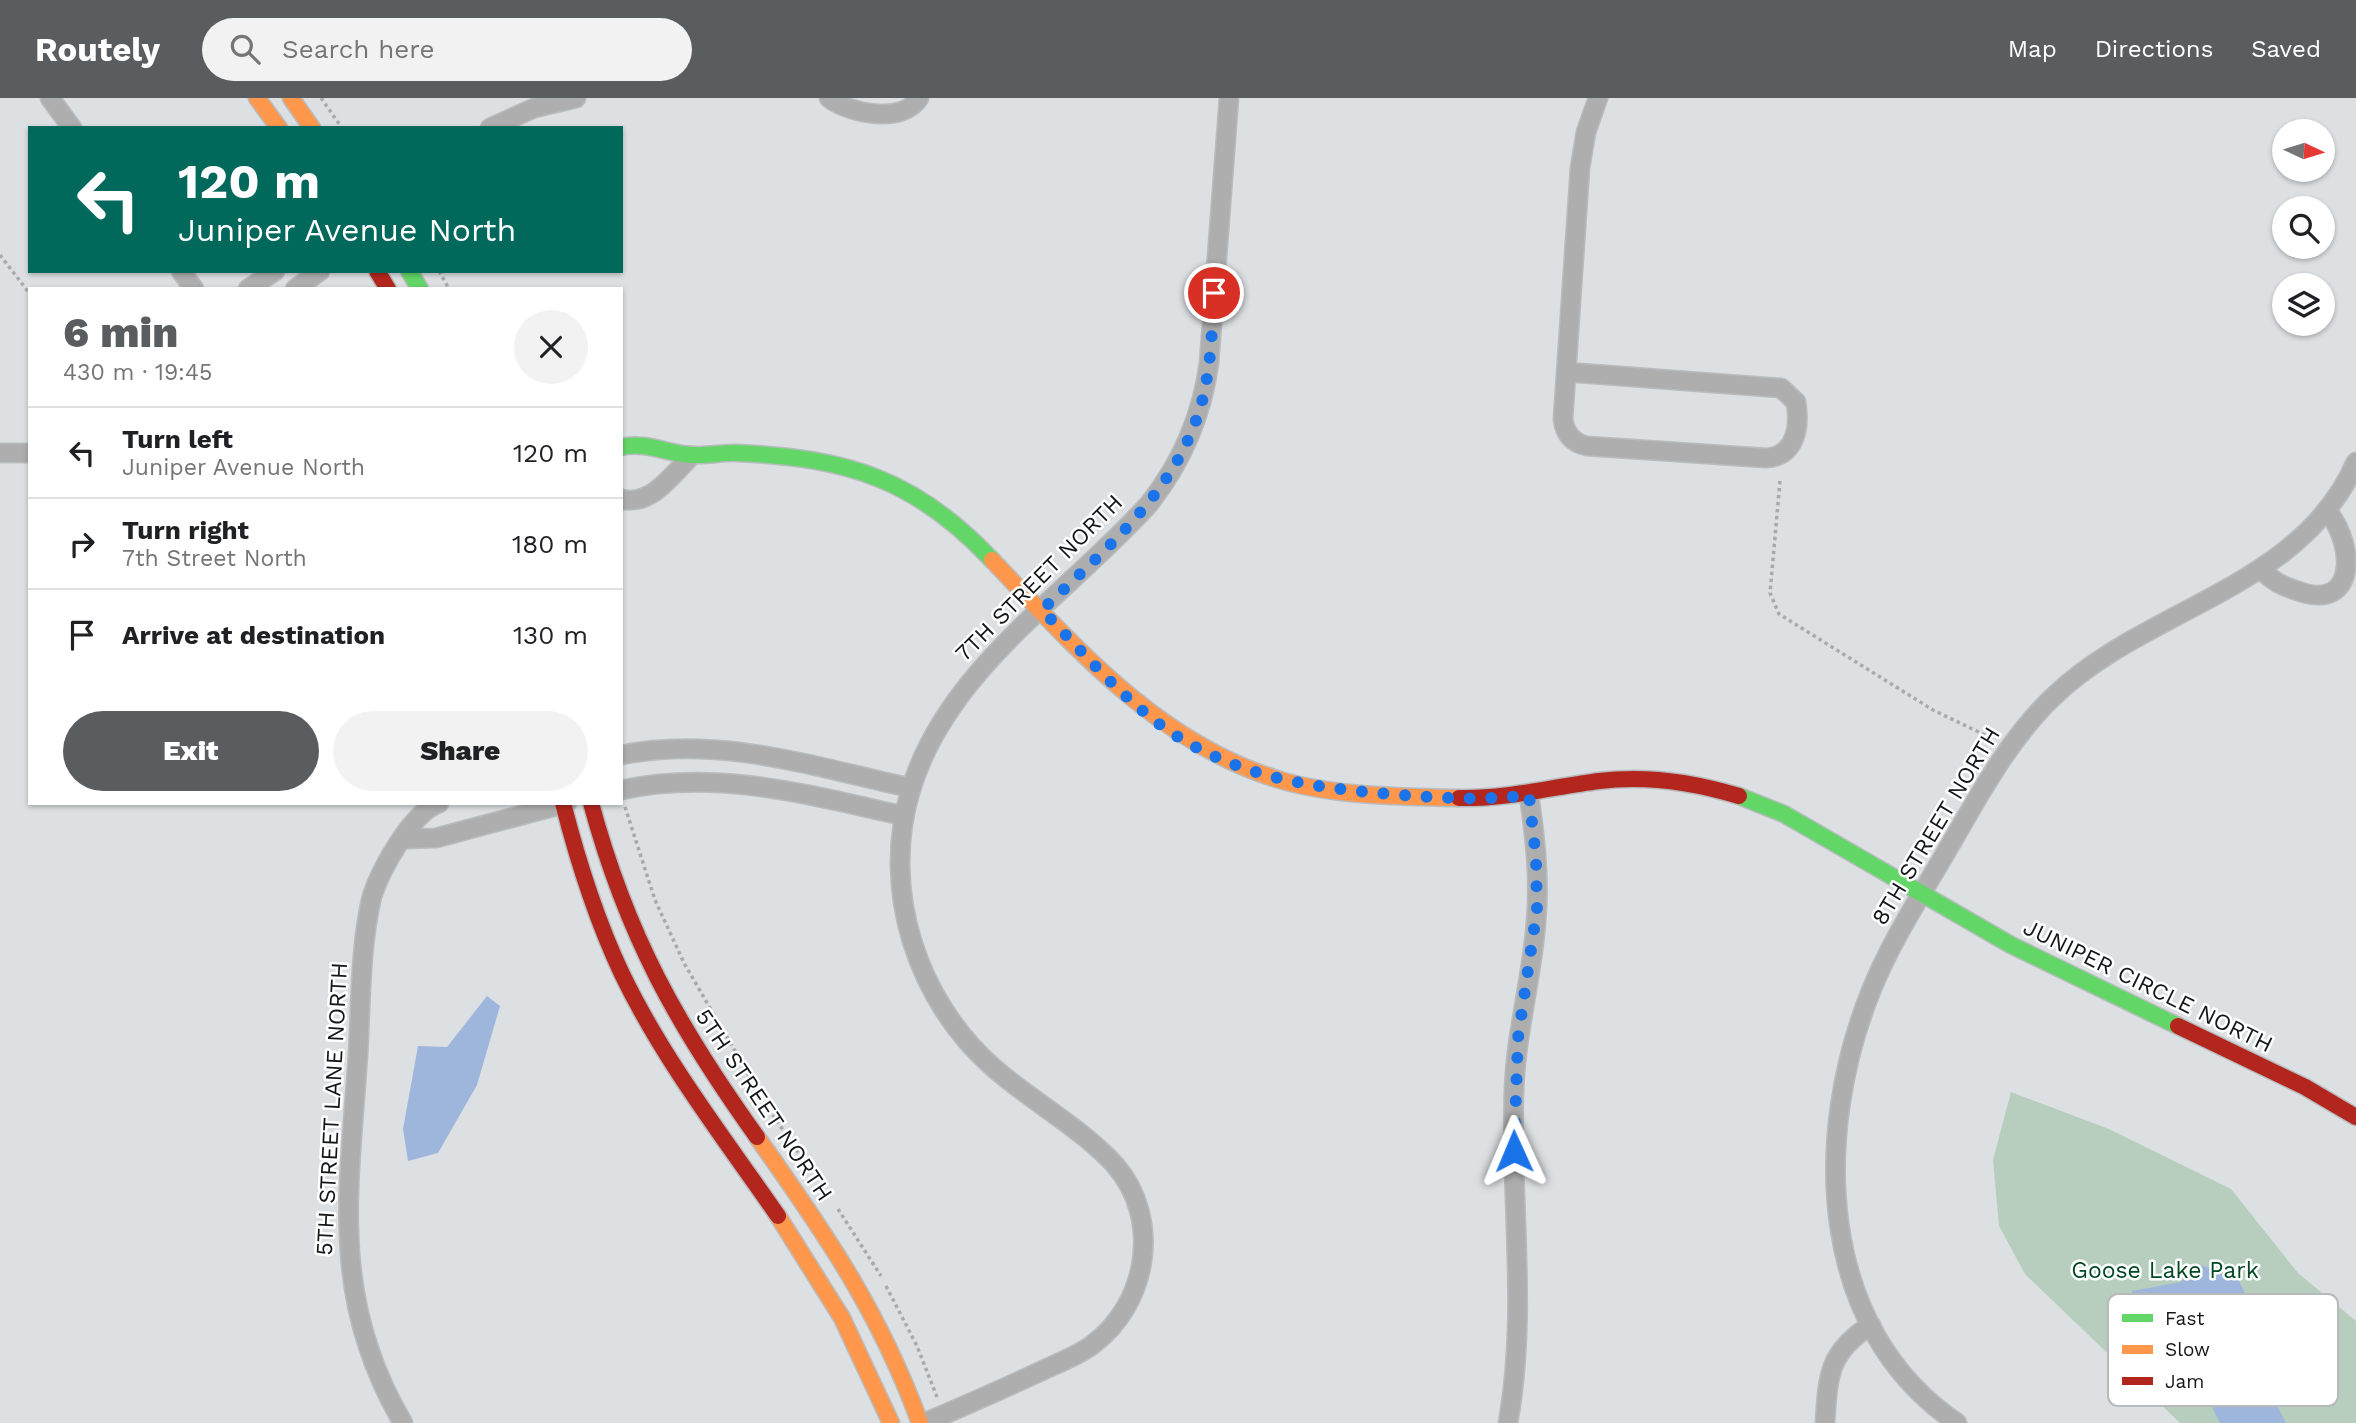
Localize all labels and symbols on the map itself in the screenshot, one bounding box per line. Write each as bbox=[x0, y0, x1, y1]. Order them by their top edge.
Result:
north arrow bbox=[2272, 119, 2334, 182]
pin bbox=[1184, 263, 1244, 323]
street label: 7TH STREET NORTH bbox=[950, 489, 1128, 667]
street label: 8TH STREET NORTH bbox=[1866, 722, 2006, 930]
street label: JUNIPER CIRCLE NORTH bbox=[2019, 914, 2277, 1058]
street label: 5TH STREET LANE NORTH bbox=[311, 962, 353, 1256]
street label: 5TH STREET NORTH bbox=[690, 1004, 838, 1206]
position arrow bbox=[1477, 1114, 1551, 1188]
park label: Goose Lake Park bbox=[2071, 1257, 2259, 1284]
legend bbox=[2108, 1294, 2338, 1406]
text: Fast bbox=[2165, 1307, 2204, 1330]
text: Slow bbox=[2165, 1338, 2210, 1361]
text: Jam bbox=[2165, 1370, 2204, 1393]

